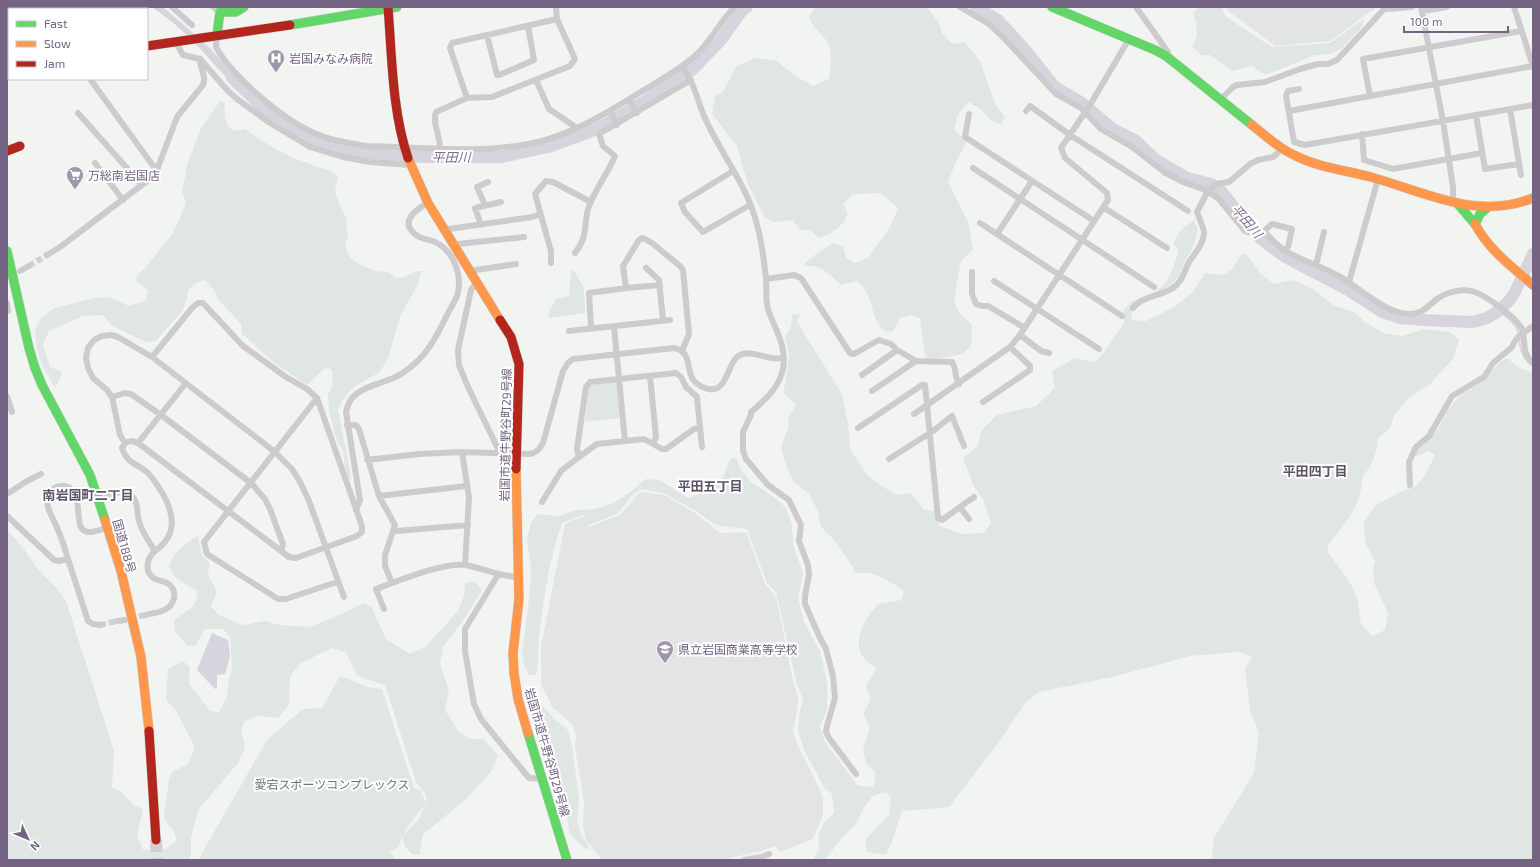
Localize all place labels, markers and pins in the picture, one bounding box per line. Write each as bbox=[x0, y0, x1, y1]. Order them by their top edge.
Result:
hospital icon: 岩国みなみ病院 bbox=[266, 48, 286, 73]
place label: 岩国みなみ病院 bbox=[289, 51, 373, 65]
supermarket icon: 万総南岩国店 bbox=[65, 165, 85, 190]
place label: 万総南岩国店 bbox=[88, 168, 160, 182]
school or university icon: 県立岩国商業高等学校 bbox=[655, 639, 675, 664]
place label: 県立岩国商業高等学校 bbox=[678, 642, 798, 656]

